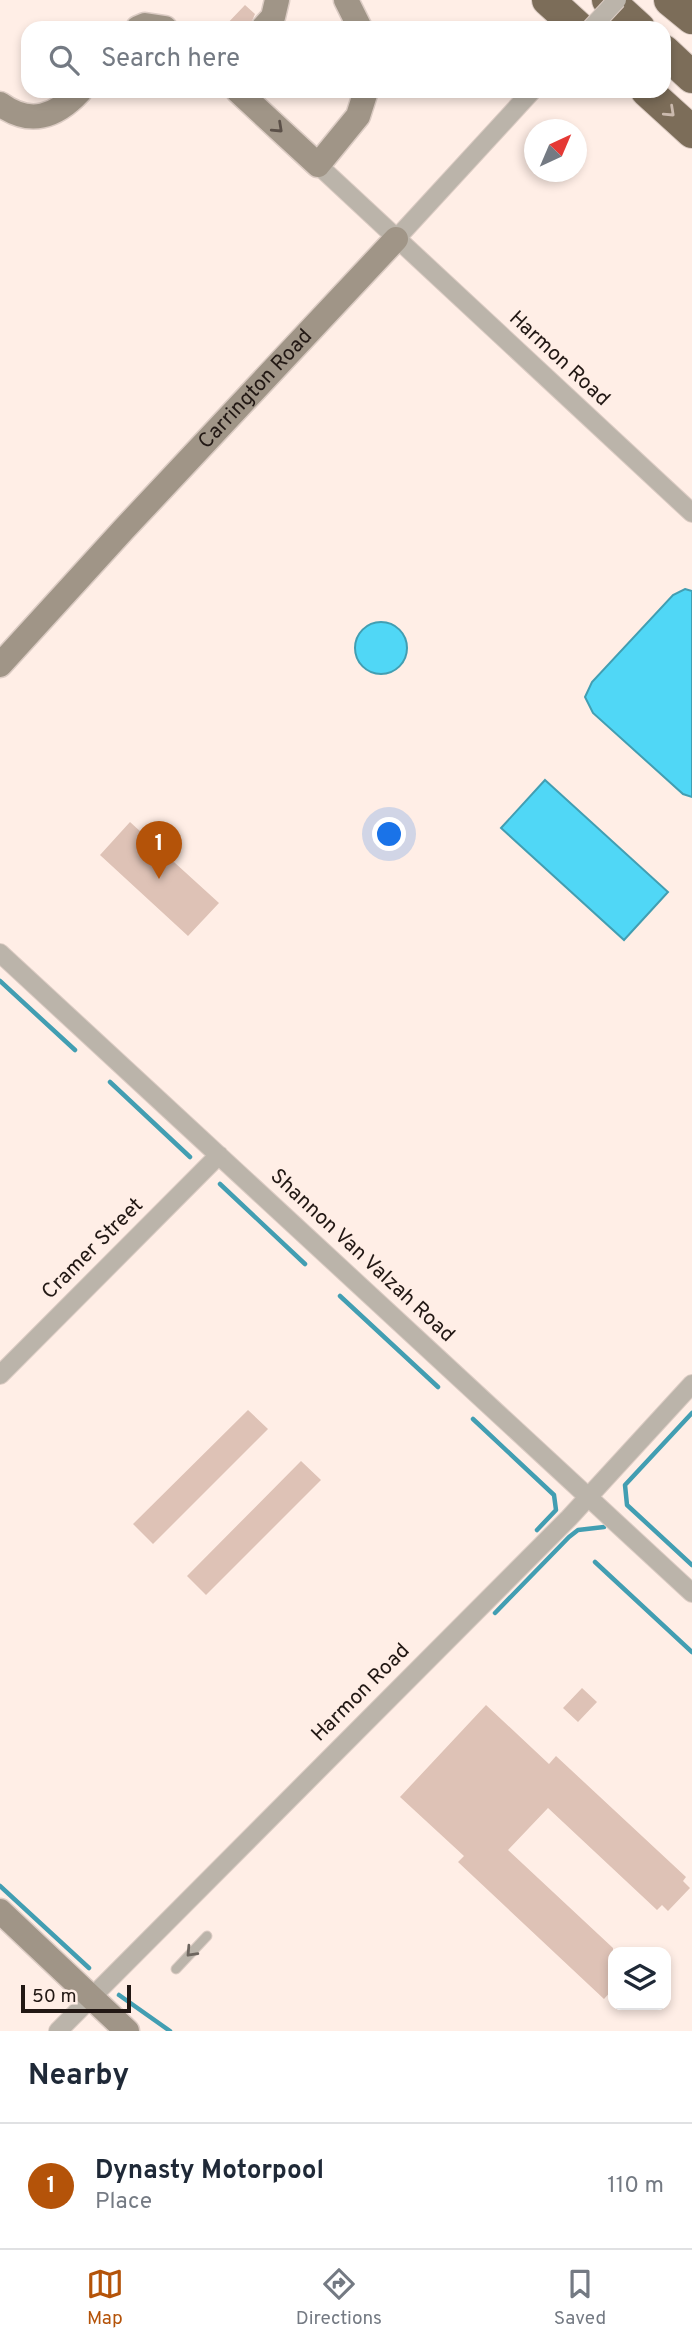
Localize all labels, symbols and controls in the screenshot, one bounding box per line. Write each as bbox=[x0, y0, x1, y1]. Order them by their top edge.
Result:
search box bbox=[21, 21, 671, 98]
icon: search bbox=[45, 41, 83, 79]
text: Search here bbox=[101, 43, 240, 76]
one-way arrow bbox=[662, 103, 675, 116]
north arrow bbox=[524, 119, 587, 182]
one-way arrow bbox=[270, 120, 283, 133]
street label: Harmon Road bbox=[503, 305, 615, 413]
street label: Carrington Road bbox=[192, 323, 318, 455]
your location bbox=[372, 817, 406, 851]
pin: 1 bbox=[136, 821, 182, 879]
street label: Shannon Van Valzah Road bbox=[264, 1163, 460, 1349]
street label: Cramer Street bbox=[36, 1192, 150, 1306]
street label: Harmon Road bbox=[306, 1638, 416, 1748]
one-way arrow bbox=[187, 1944, 200, 1957]
map controls bbox=[608, 1947, 671, 2010]
button: layers bbox=[608, 1947, 671, 2010]
scale bar bbox=[21, 1982, 131, 2014]
text: 50 m bbox=[32, 1985, 77, 2009]
text: Nearby bbox=[28, 2058, 129, 2095]
text: Dynasty Motorpool bbox=[95, 2155, 324, 2188]
text: 1 bbox=[46, 2172, 56, 2201]
text: 110 m bbox=[607, 2172, 664, 2201]
text: Place bbox=[95, 2188, 152, 2217]
tab: Map bbox=[86, 2265, 124, 2331]
tab: Directions bbox=[296, 2265, 382, 2331]
tab: Saved bbox=[554, 2265, 606, 2331]

